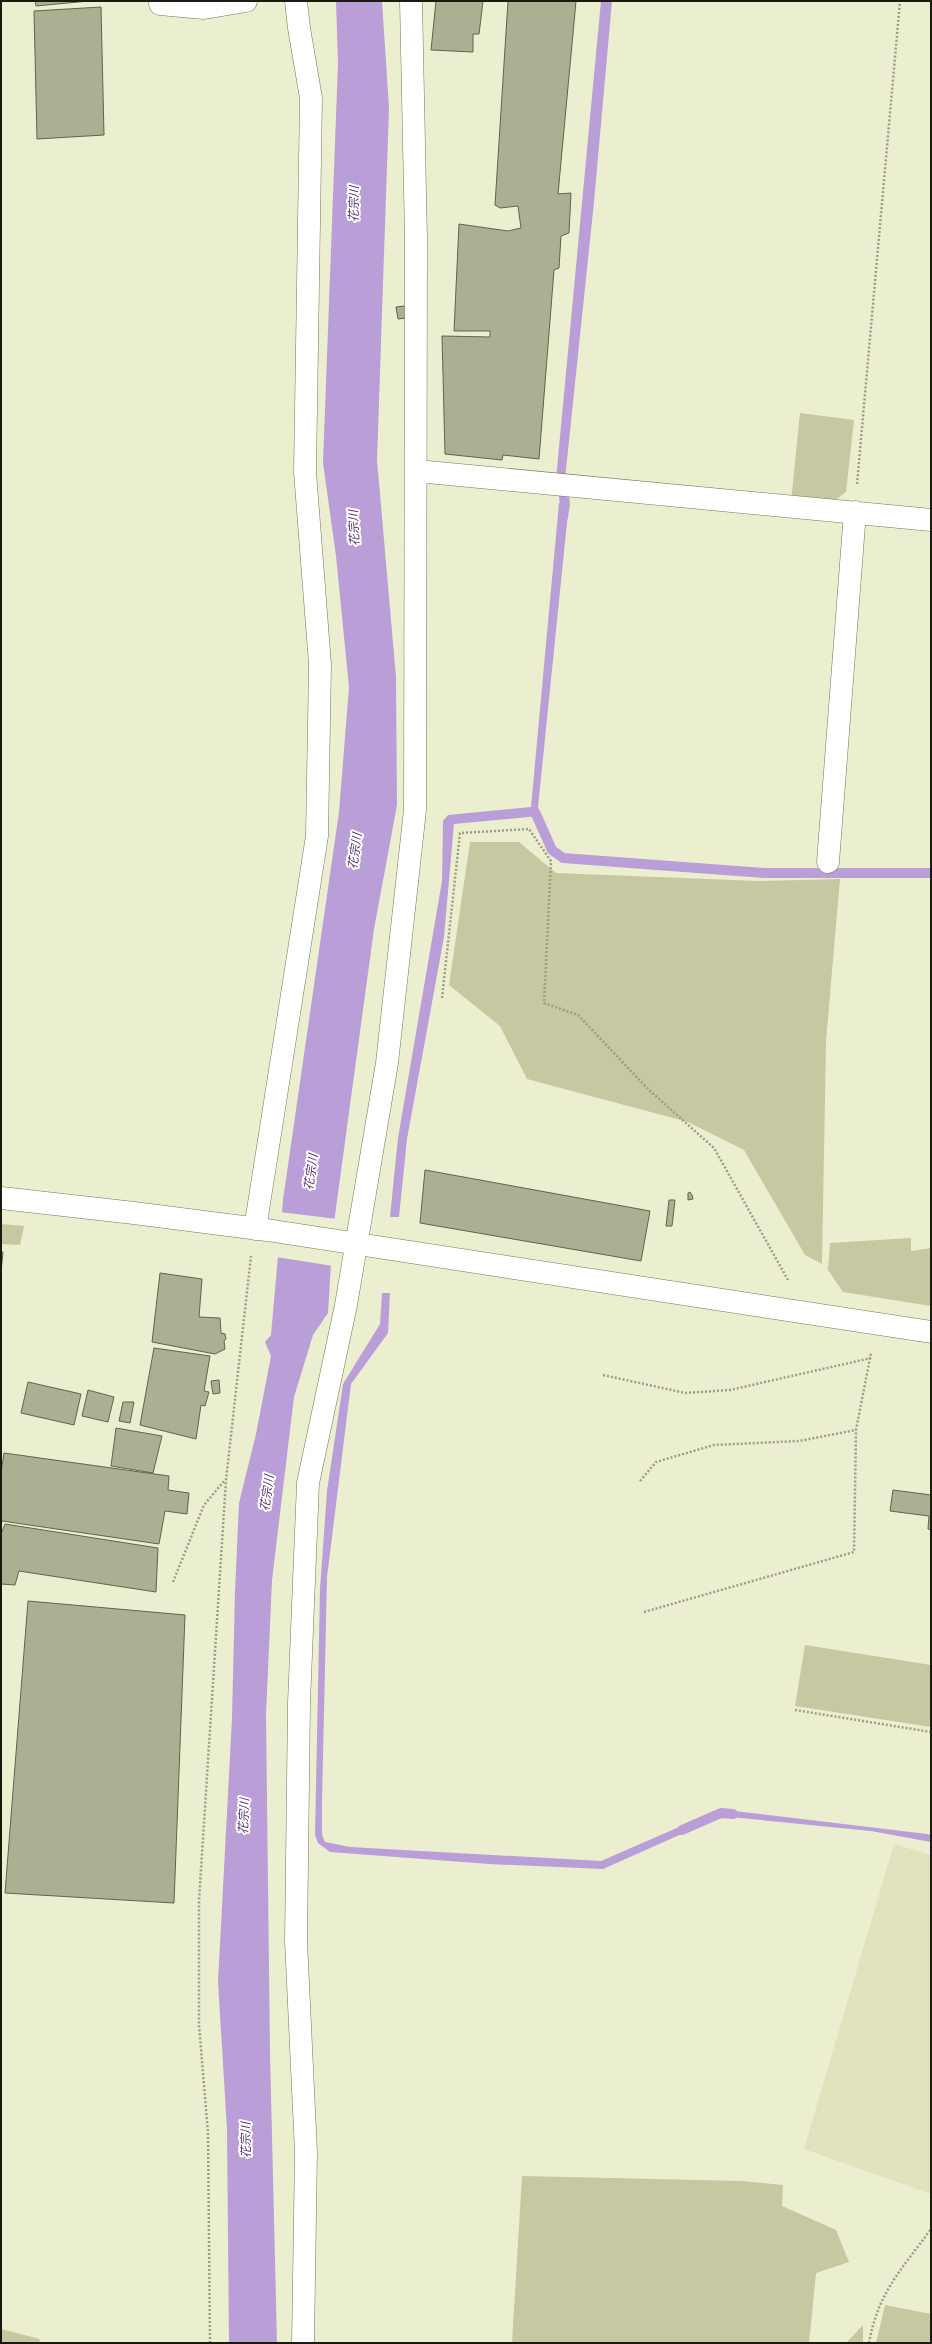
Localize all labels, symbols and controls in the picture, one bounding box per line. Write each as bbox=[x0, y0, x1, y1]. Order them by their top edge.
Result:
water label: 花宗川 bbox=[347, 184, 361, 222]
water label: 花宗川 bbox=[346, 508, 362, 546]
water label: 花宗川 bbox=[346, 830, 365, 870]
water label: 花宗川 bbox=[302, 1151, 321, 1191]
water label: 花宗川 bbox=[258, 1472, 277, 1512]
water label: 花宗川 bbox=[236, 1796, 252, 1834]
water label: 花宗川 bbox=[239, 2120, 253, 2158]

